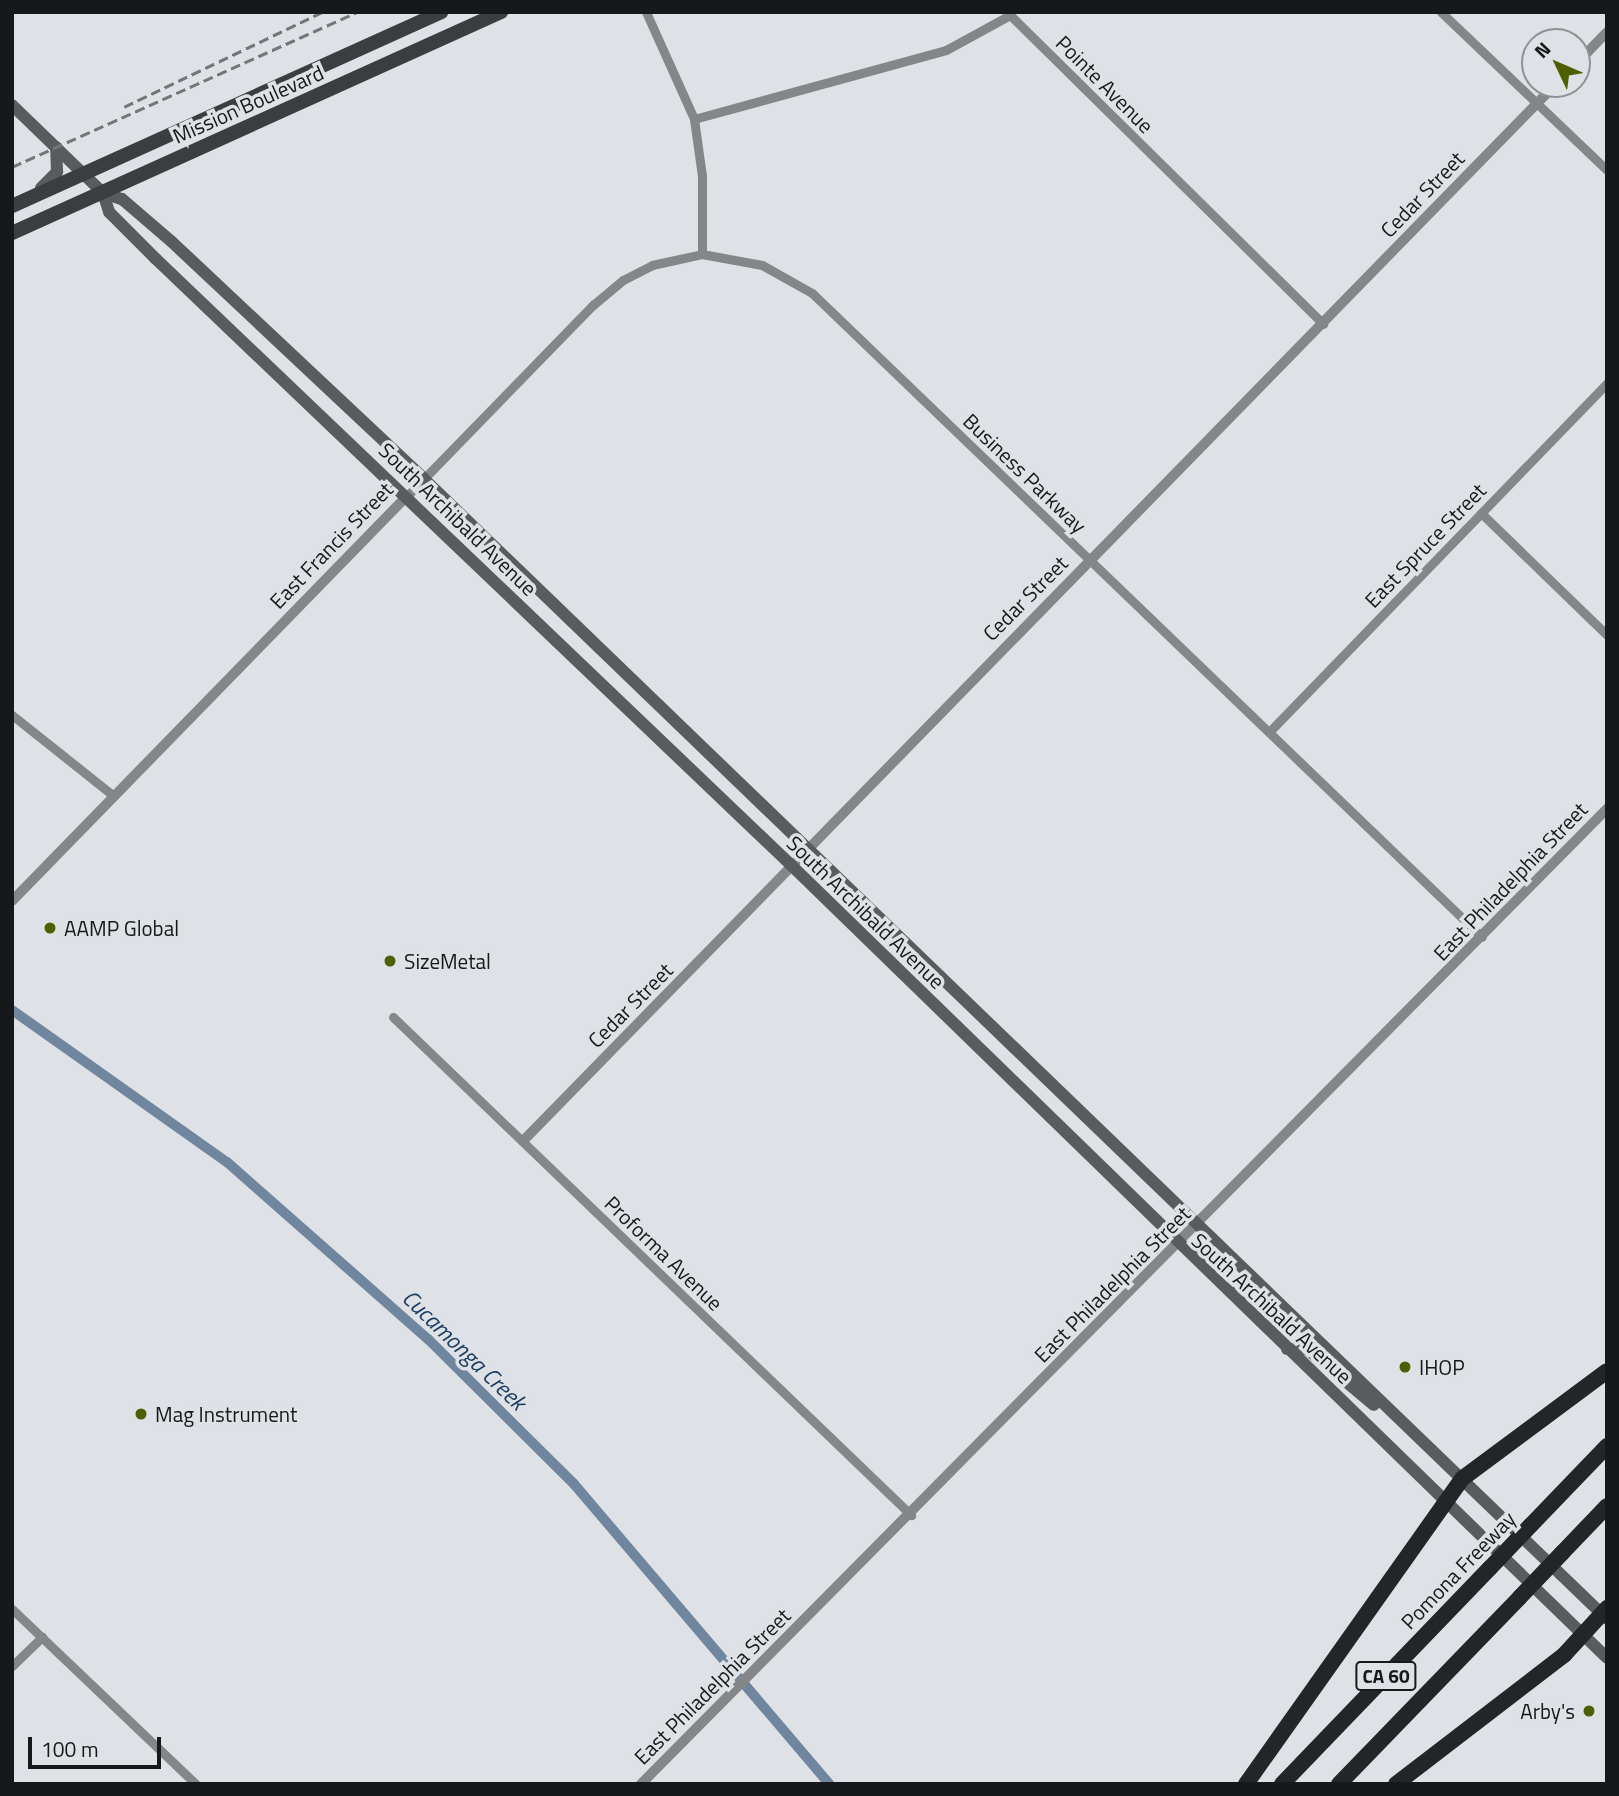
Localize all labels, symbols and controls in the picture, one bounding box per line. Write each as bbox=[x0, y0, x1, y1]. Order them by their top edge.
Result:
north arrow bbox=[1521, 28, 1591, 98]
street label: Pointe Avenue bbox=[1051, 30, 1159, 138]
text: N bbox=[1527, 35, 1557, 64]
street label: Mission Boulevard bbox=[169, 59, 327, 149]
street label: Cedar Street bbox=[1375, 146, 1469, 242]
street label: Business Parkway bbox=[958, 408, 1092, 538]
street label: South Archibald Avenue bbox=[374, 437, 542, 601]
street label: East Francis Street bbox=[264, 477, 398, 613]
street label: East Spruce Street bbox=[1359, 478, 1491, 612]
street label: Cedar Street bbox=[977, 550, 1073, 646]
street label: East Philadelphia Street bbox=[1428, 797, 1592, 965]
street label: South Archibald Avenue bbox=[782, 830, 950, 994]
place label: AAMP Global bbox=[64, 915, 179, 941]
marker: AAMP Global bbox=[42, 920, 58, 936]
place label: SizeMetal bbox=[404, 948, 491, 974]
marker: SizeMetal bbox=[382, 953, 398, 969]
street label: Cedar Street bbox=[582, 957, 678, 1053]
street label: Proforma Avenue bbox=[600, 1190, 728, 1316]
street label: East Philadelphia Street bbox=[1029, 1201, 1195, 1367]
street label: South Archibald Avenue bbox=[1187, 1227, 1357, 1389]
water label: Cucamonga Creek bbox=[396, 1284, 532, 1416]
place label: IHOP bbox=[1419, 1354, 1465, 1380]
marker: IHOP bbox=[1397, 1359, 1413, 1375]
place label: Mag Instrument bbox=[155, 1401, 297, 1427]
marker: Mag Instrument bbox=[133, 1406, 149, 1422]
street label: Pomona Freeway bbox=[1396, 1506, 1520, 1634]
street label: East Philadelphia Street bbox=[629, 1603, 795, 1769]
road number: CA 60 bbox=[1354, 1660, 1418, 1692]
place label: Arby's bbox=[1520, 1698, 1575, 1724]
marker: Arby's bbox=[1581, 1703, 1597, 1719]
scale bar bbox=[32, 1722, 164, 1766]
text: 100 m bbox=[41, 1733, 98, 1765]

